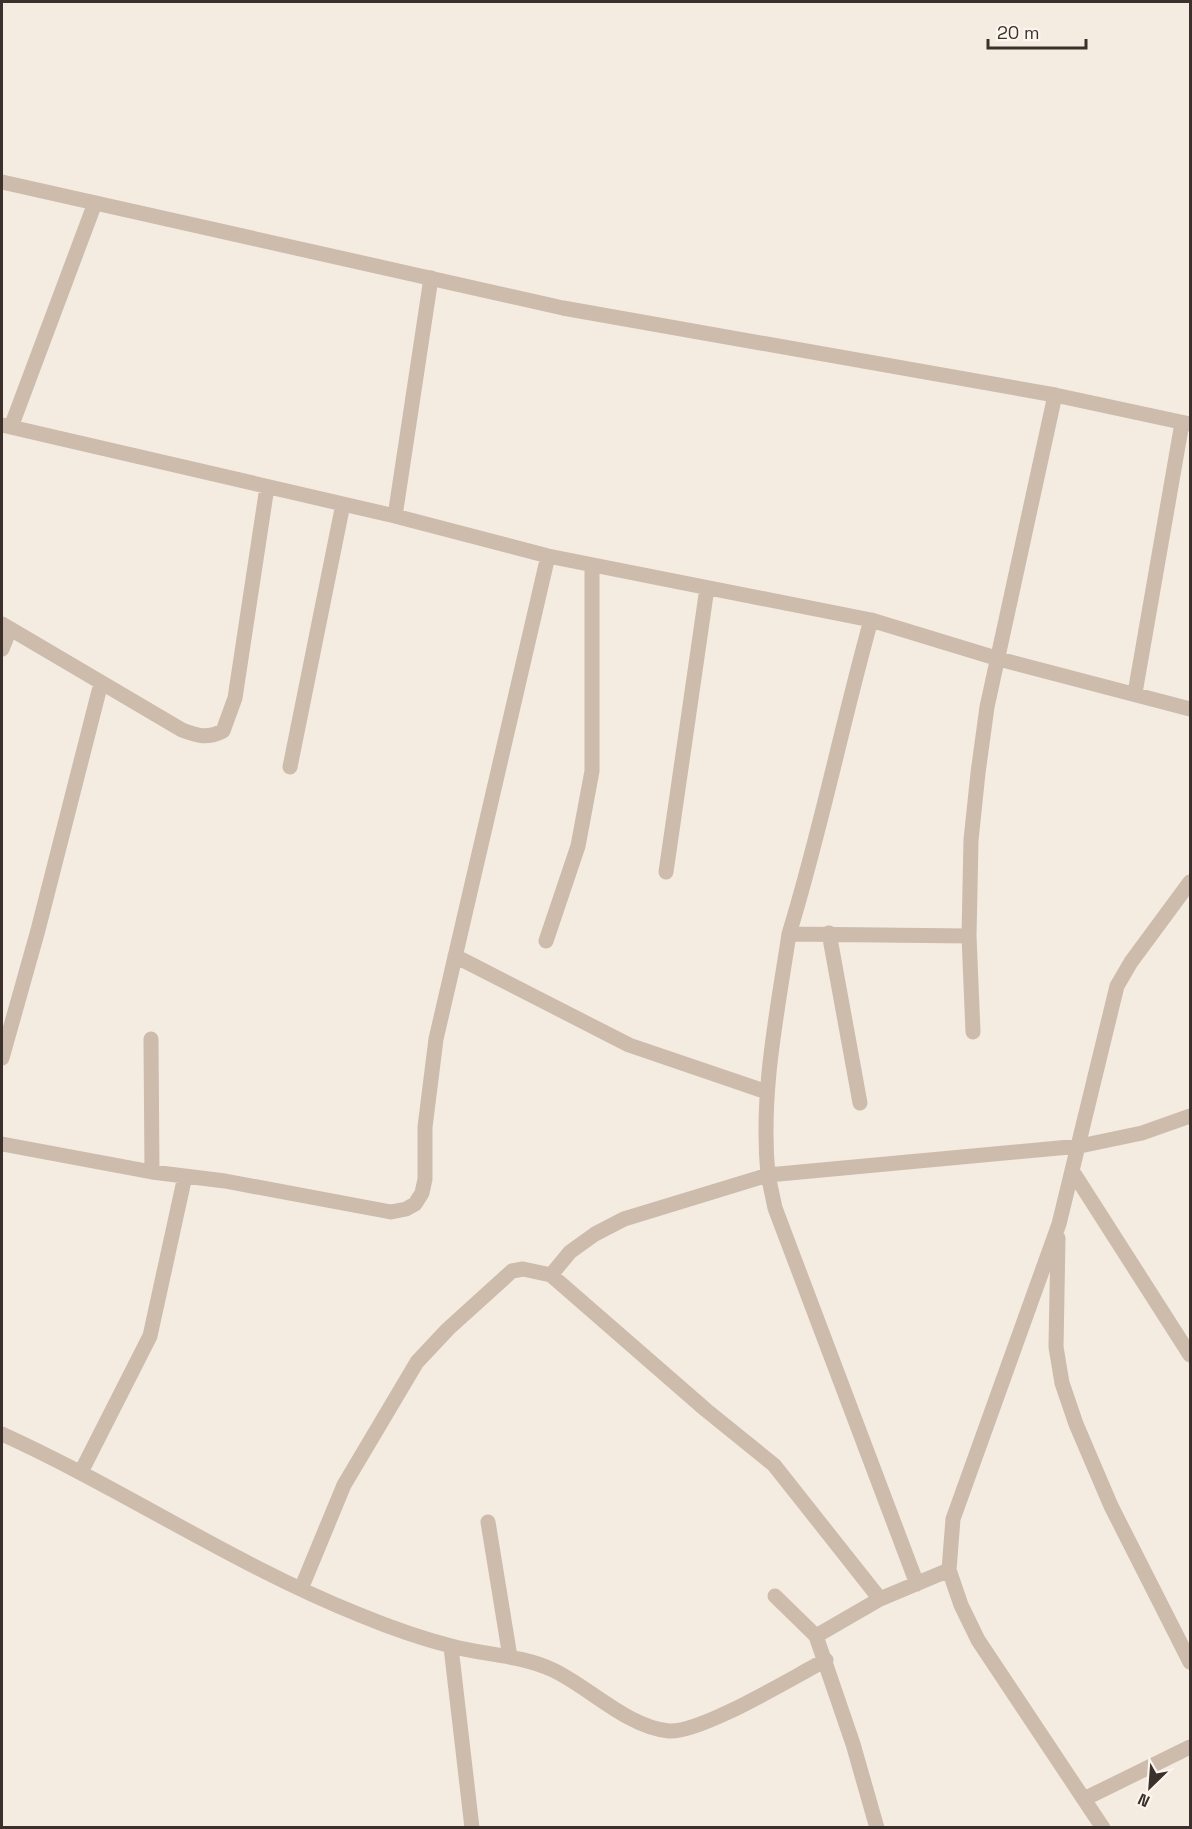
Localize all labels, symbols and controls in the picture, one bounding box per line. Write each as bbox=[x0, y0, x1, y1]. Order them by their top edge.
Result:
scale bar bbox=[988, 12, 1086, 50]
text: 20 m bbox=[997, 21, 1040, 44]
north arrow bbox=[1120, 1757, 1180, 1817]
text: N bbox=[1135, 1788, 1153, 1812]

